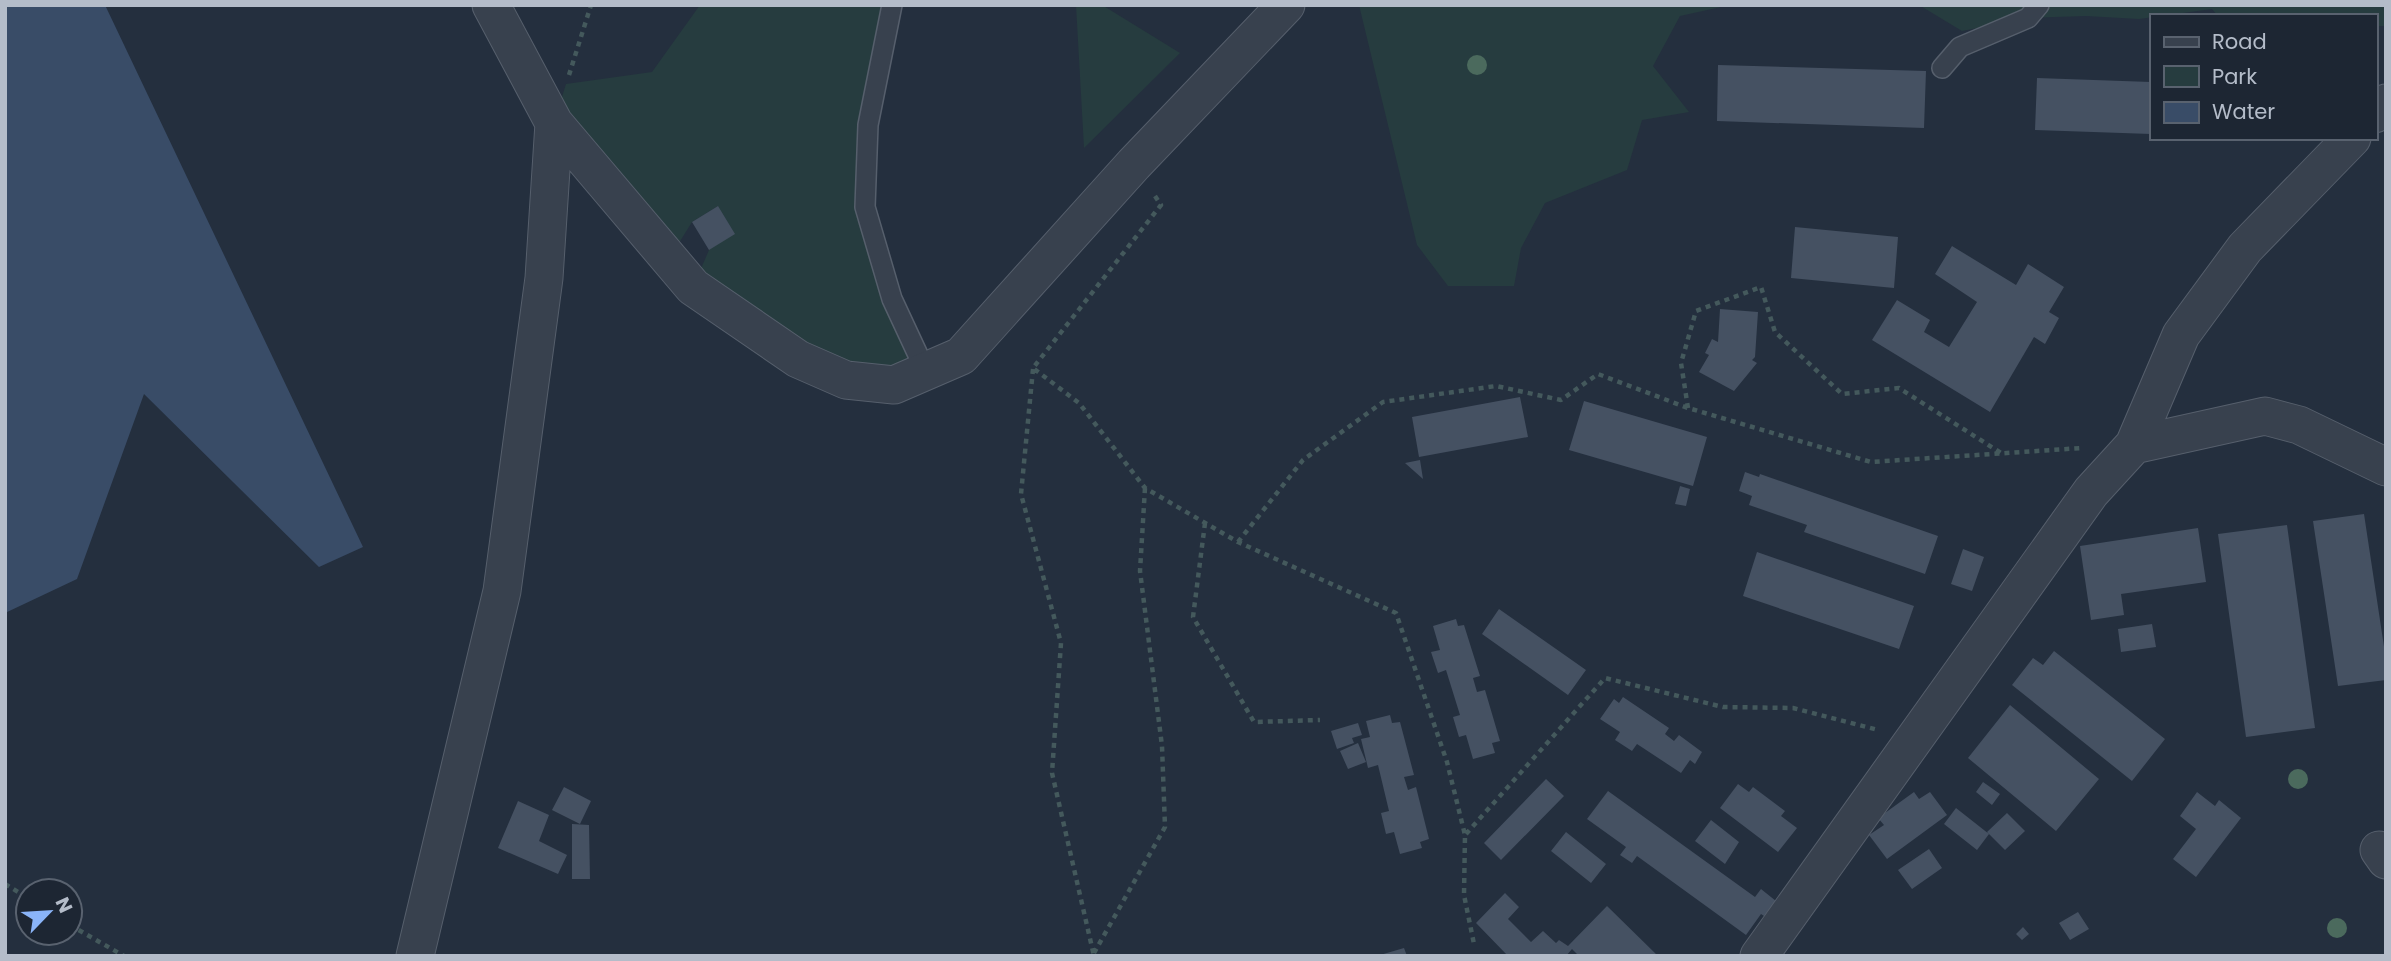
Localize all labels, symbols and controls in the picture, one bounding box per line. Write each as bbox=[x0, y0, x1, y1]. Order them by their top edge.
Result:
legend bbox=[2150, 14, 2377, 140]
text: Road bbox=[2212, 27, 2267, 56]
text: Park bbox=[2212, 62, 2257, 91]
text: Water bbox=[2212, 97, 2275, 126]
north arrow bbox=[14, 877, 84, 947]
text: N bbox=[49, 893, 79, 917]

